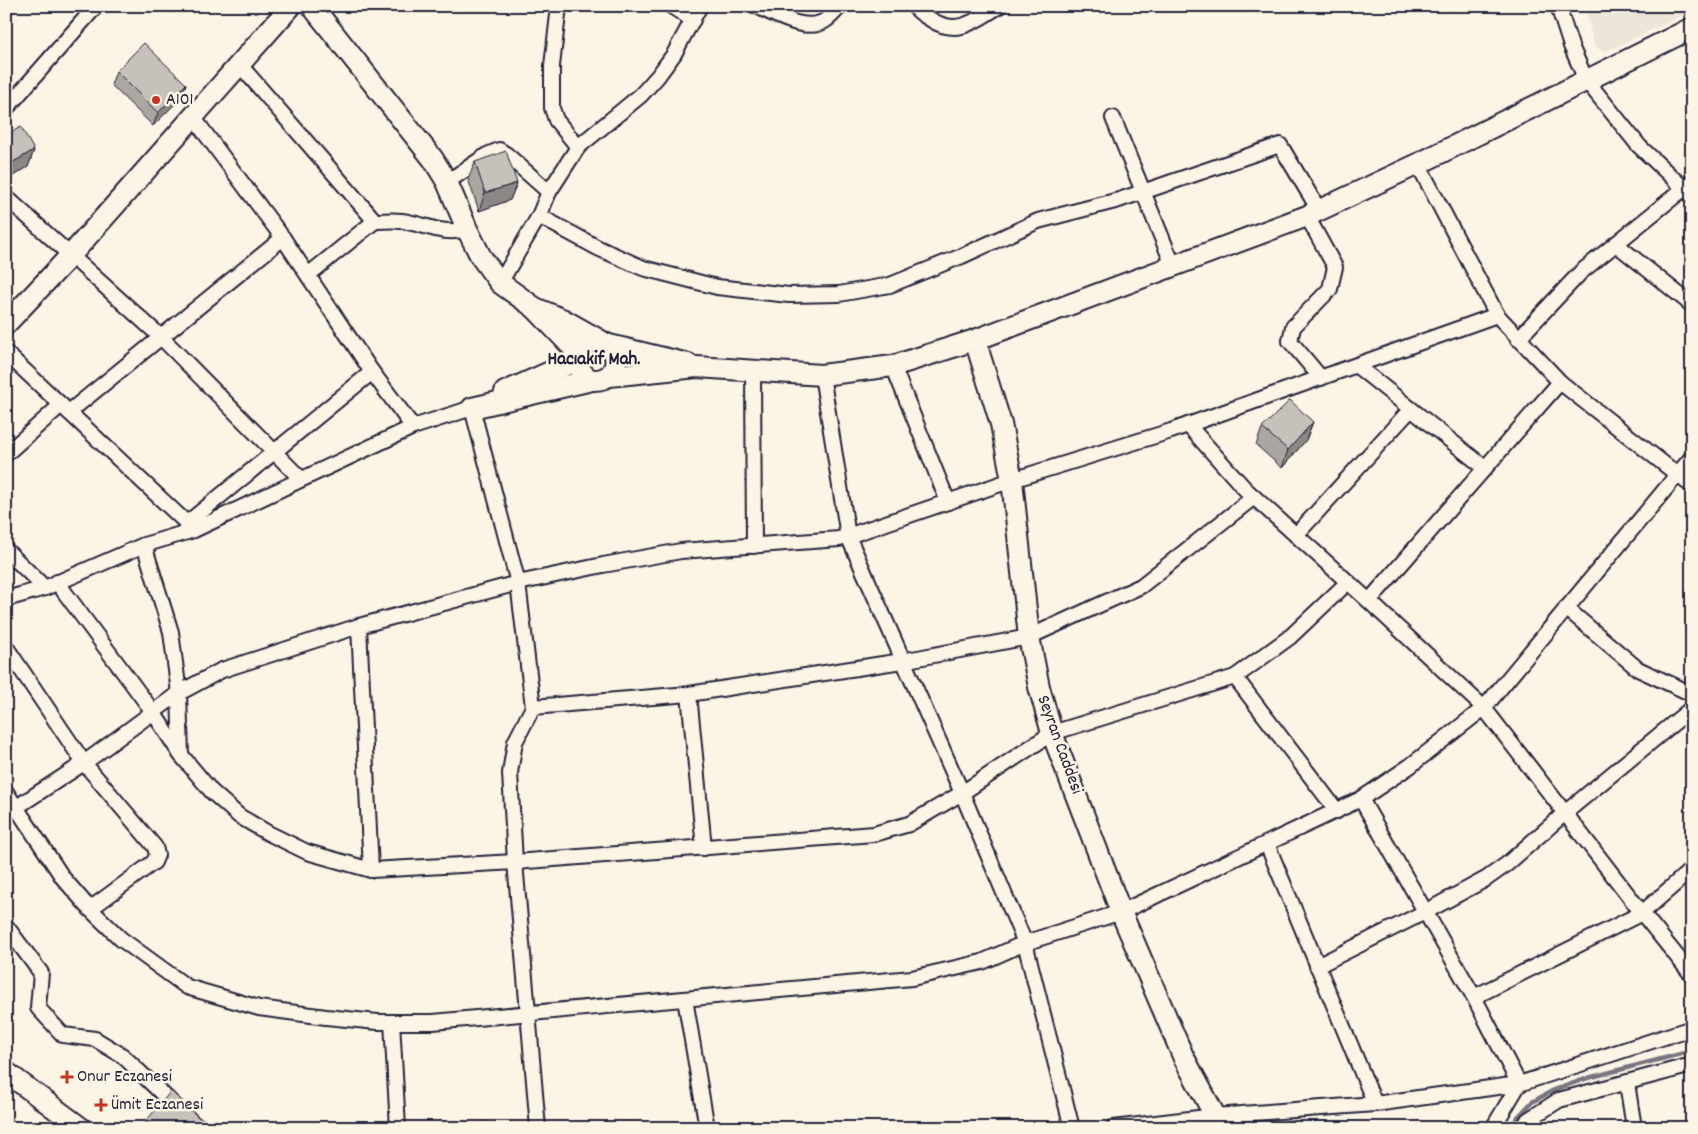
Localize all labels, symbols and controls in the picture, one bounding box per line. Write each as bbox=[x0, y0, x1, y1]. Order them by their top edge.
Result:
place label: A101 bbox=[166, 88, 194, 113]
marker: A101 bbox=[150, 94, 162, 106]
district label: Hacıakif Mah. bbox=[548, 347, 640, 374]
street label: Seyran Caddesi bbox=[1030, 692, 1088, 798]
place label: Onur Eczanesi bbox=[77, 1065, 172, 1090]
marker: Onur Eczanesi bbox=[61, 1071, 73, 1083]
place label: Ümit Eczanesi bbox=[111, 1093, 203, 1118]
marker: Ümit Eczanesi bbox=[95, 1099, 107, 1111]

